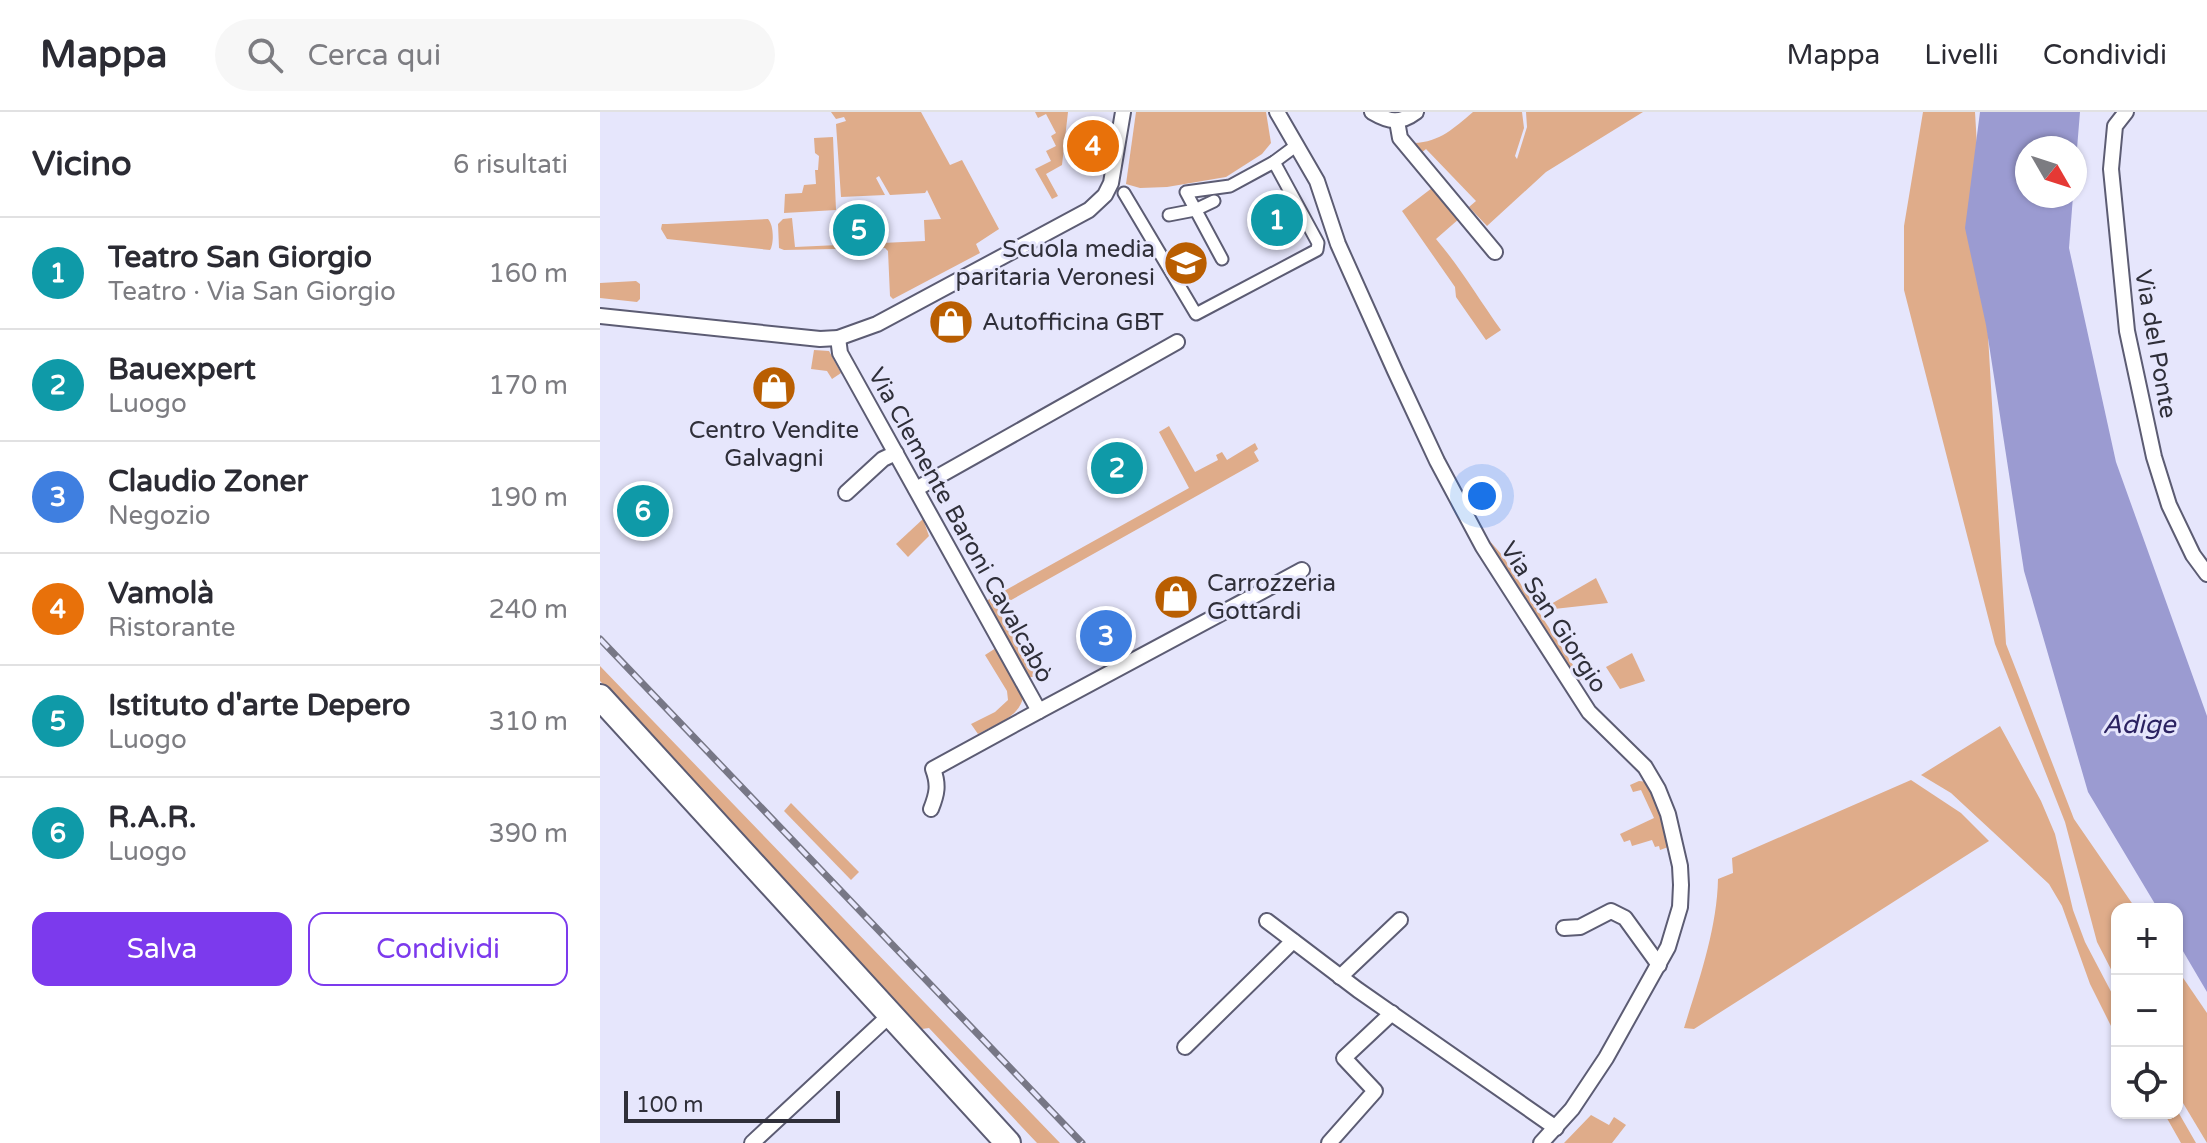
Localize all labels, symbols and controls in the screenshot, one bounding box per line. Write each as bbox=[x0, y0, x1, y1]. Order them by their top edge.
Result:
search box bbox=[215, 19, 775, 91]
text: Mappa bbox=[40, 32, 167, 78]
icon: search bbox=[243, 33, 287, 77]
text: Cerca qui bbox=[307, 37, 441, 74]
text: Mappa bbox=[1786, 38, 1880, 72]
text: Livelli bbox=[1924, 38, 1999, 72]
text: Condividi bbox=[2043, 38, 2167, 72]
pin: 4 bbox=[1067, 116, 1119, 176]
north arrow bbox=[2015, 136, 2087, 208]
text: Vicino bbox=[32, 144, 132, 185]
text: 6 risultati bbox=[453, 149, 568, 180]
pin: 1 bbox=[1251, 190, 1303, 250]
pin: 5 bbox=[833, 200, 885, 260]
place label: Scuola media paritaria Veronesi bbox=[956, 235, 1155, 292]
text: Teatro San Giorgio bbox=[108, 239, 372, 276]
school or university icon: Scuola media paritaria Veronesi bbox=[1162, 239, 1210, 287]
text: 1 bbox=[50, 258, 66, 289]
text: 160 m bbox=[488, 258, 568, 289]
street label: Via del Ponte bbox=[2128, 268, 2183, 421]
text: Teatro · Via San Giorgio bbox=[108, 276, 396, 307]
shop icon: Autofficina GBT bbox=[927, 298, 975, 346]
place label: Autofficina GBT bbox=[982, 308, 1164, 337]
text: Bauexpert bbox=[108, 351, 256, 388]
street label: Via Clemente Baroni Cavalcabò bbox=[862, 363, 1059, 688]
shop icon: Centro Vendite Galvagni bbox=[750, 364, 798, 412]
text: 2 bbox=[50, 370, 66, 401]
text: 170 m bbox=[488, 370, 568, 401]
text: Luogo bbox=[108, 388, 187, 419]
place label: Centro Vendite Galvagni bbox=[689, 416, 859, 473]
pin: 2 bbox=[1091, 438, 1143, 498]
text: Claudio Zoner bbox=[108, 463, 308, 500]
your location bbox=[1462, 476, 1502, 516]
pin: 6 bbox=[617, 481, 669, 541]
text: 3 bbox=[50, 482, 66, 513]
text: 190 m bbox=[488, 482, 568, 513]
text: Negozio bbox=[108, 500, 211, 531]
street label: Via San Giorgio bbox=[1494, 536, 1613, 698]
place label: Carrozzeria Gottardi bbox=[1207, 569, 1336, 626]
shop icon: Carrozzeria Gottardi bbox=[1152, 573, 1200, 621]
text: Vamolà bbox=[108, 575, 214, 612]
text: 4 bbox=[50, 594, 66, 625]
text: 240 m bbox=[488, 594, 568, 625]
pin: 3 bbox=[1080, 606, 1132, 666]
text: Ristorante bbox=[108, 612, 235, 643]
text: Istituto d'arte Depero bbox=[108, 687, 411, 724]
text: 5 bbox=[50, 706, 66, 737]
text: 310 m bbox=[488, 706, 568, 737]
water label: Adige bbox=[2102, 709, 2177, 740]
text: Luogo bbox=[108, 724, 187, 755]
text: R.A.R. bbox=[108, 799, 197, 836]
text: 6 bbox=[50, 818, 66, 849]
text: 390 m bbox=[488, 818, 568, 849]
text: Luogo bbox=[108, 836, 187, 867]
map controls bbox=[2111, 903, 2183, 1119]
button: + bbox=[2111, 903, 2183, 975]
button: Salva bbox=[32, 912, 292, 986]
button: Condividi bbox=[308, 912, 568, 986]
button: − bbox=[2111, 975, 2183, 1047]
button: locate bbox=[2111, 1047, 2183, 1119]
scale bar bbox=[624, 1087, 840, 1123]
text: 100 m bbox=[636, 1092, 703, 1118]

